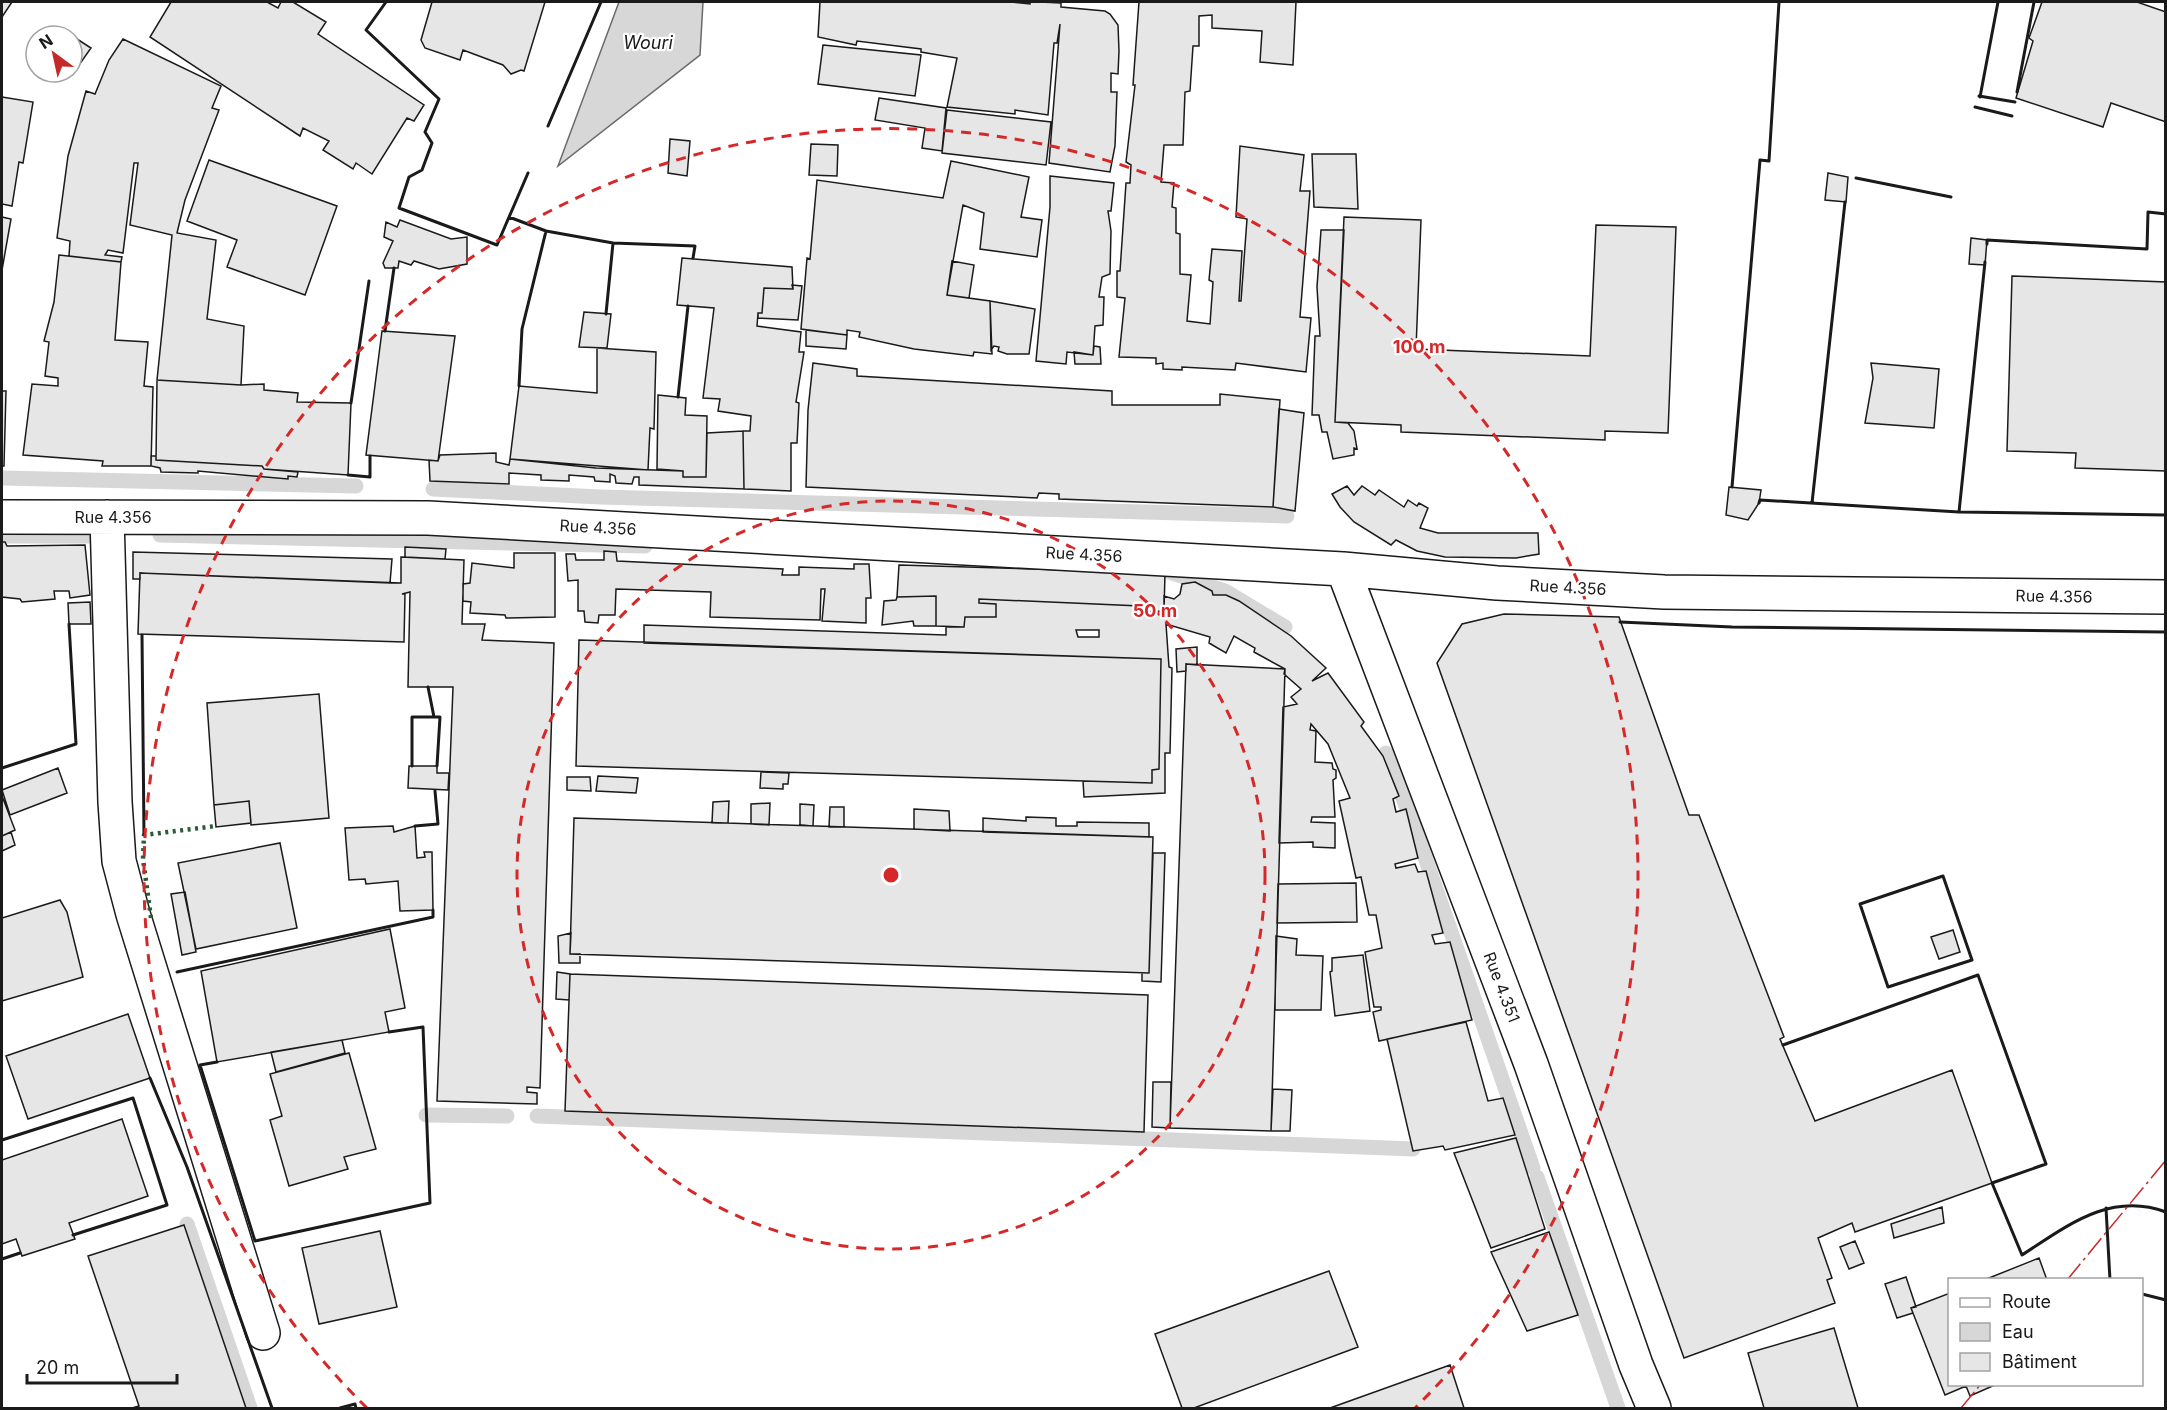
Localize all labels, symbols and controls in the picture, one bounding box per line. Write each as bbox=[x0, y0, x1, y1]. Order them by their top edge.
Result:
north arrow bbox=[24, 24, 84, 84]
text: N bbox=[35, 30, 56, 53]
water label: Wouri bbox=[623, 32, 673, 53]
text: 100 m bbox=[1393, 336, 1445, 357]
street label: Rue 4.356 bbox=[74, 507, 152, 527]
street label: Rue 4.356 bbox=[559, 515, 637, 539]
street label: Rue 4.356 bbox=[1045, 542, 1123, 566]
street label: Rue 4.356 bbox=[1529, 575, 1607, 599]
street label: Rue 4.356 bbox=[2015, 585, 2093, 607]
text: 50 m bbox=[1133, 600, 1177, 621]
centre of rings bbox=[881, 865, 901, 885]
street label: Rue 4.351 bbox=[1479, 949, 1525, 1025]
legend bbox=[1948, 1278, 2143, 1386]
text: Route bbox=[2002, 1291, 2051, 1312]
text: Eau bbox=[2002, 1321, 2034, 1342]
scale bar bbox=[27, 1347, 177, 1385]
text: Bâtiment bbox=[2002, 1351, 2077, 1372]
text: 20 m bbox=[36, 1357, 79, 1378]

